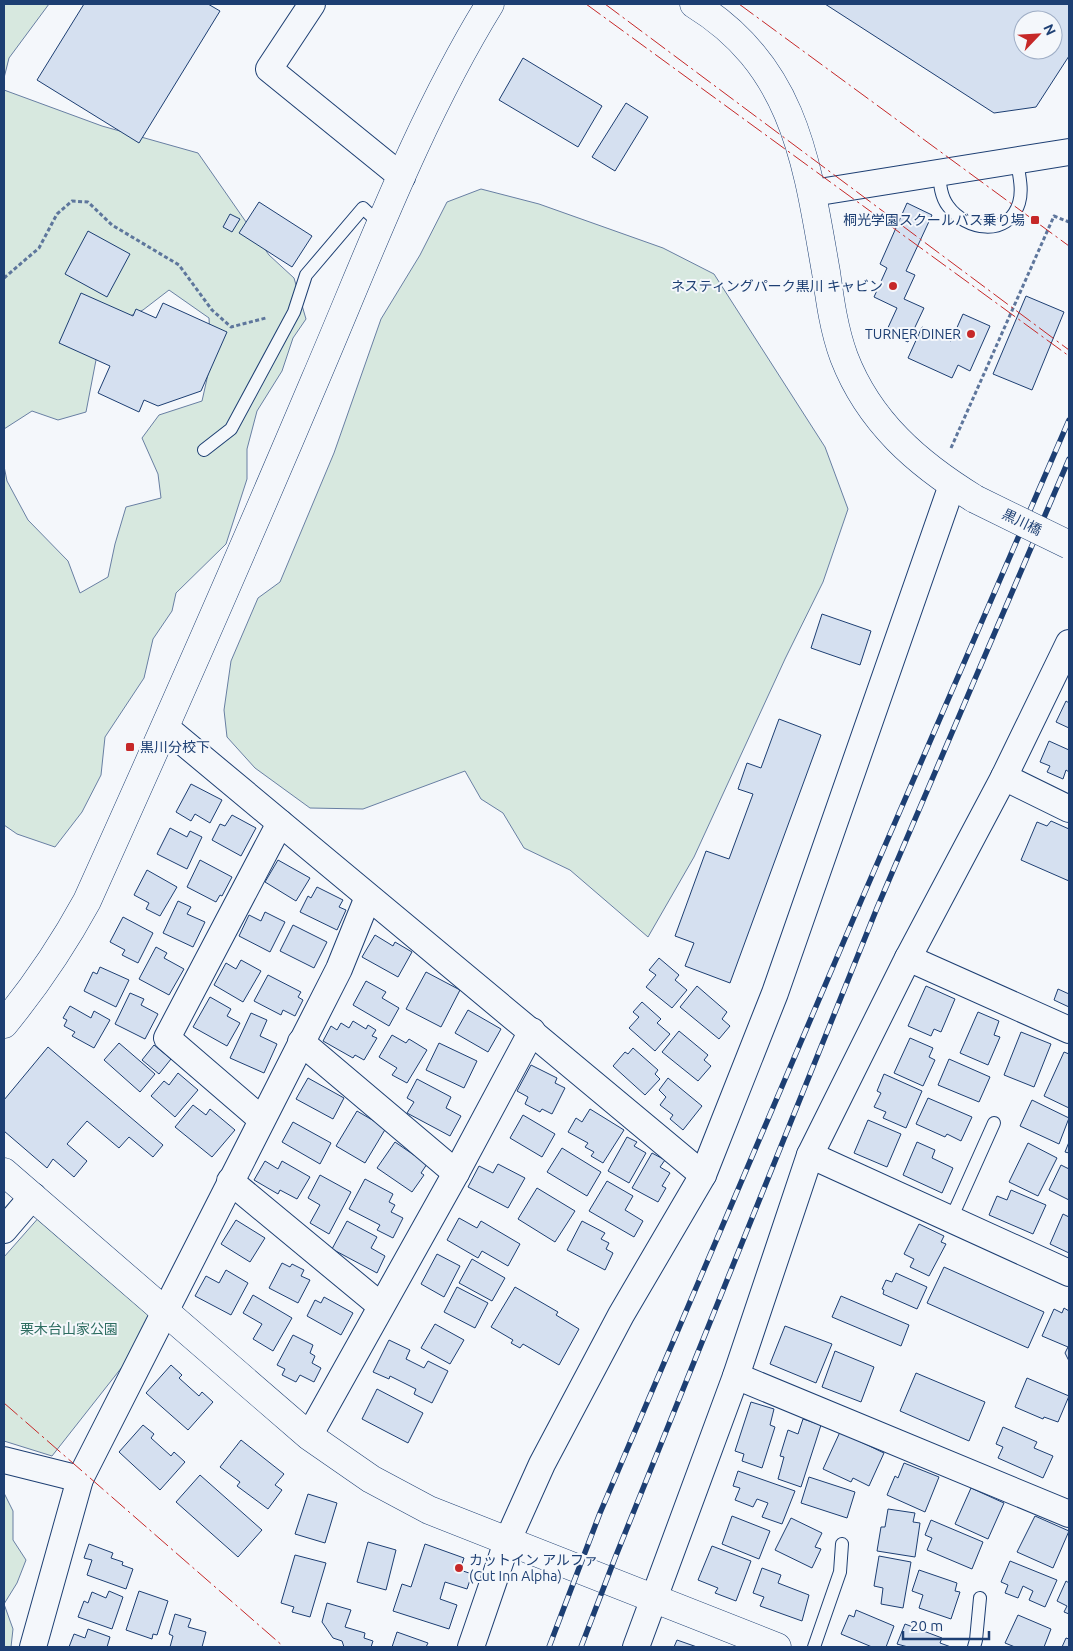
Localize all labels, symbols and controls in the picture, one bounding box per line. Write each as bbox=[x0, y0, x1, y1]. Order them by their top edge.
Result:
north arrow bbox=[1013, 10, 1063, 60]
text: N bbox=[1040, 21, 1059, 38]
place label: 桐光学園スクールバス乗り場 bbox=[843, 212, 1025, 228]
marker: 桐光学園スクールバス乗り場 bbox=[1029, 214, 1041, 226]
place label: ネスティングパーク黒川 キャビン bbox=[671, 278, 883, 294]
marker: ネスティングパーク黒川 キャビン bbox=[887, 280, 899, 292]
place label: TURNER DINER bbox=[865, 326, 961, 342]
marker: TURNER DINER bbox=[965, 328, 977, 340]
street label: 黒川橋 bbox=[1000, 506, 1044, 538]
place label: 黒川分校下 bbox=[140, 739, 210, 755]
marker: 黒川分校下 bbox=[124, 741, 136, 753]
park label: 栗木台山家公園 bbox=[20, 1321, 118, 1337]
place label: カットイン アルファ (Cut Inn Alpha) bbox=[469, 1552, 598, 1584]
marker: カットイン アルファ (Cut Inn Alpha) bbox=[453, 1562, 465, 1574]
scale bar bbox=[903, 1608, 989, 1640]
text: 20 m bbox=[910, 1617, 943, 1634]

